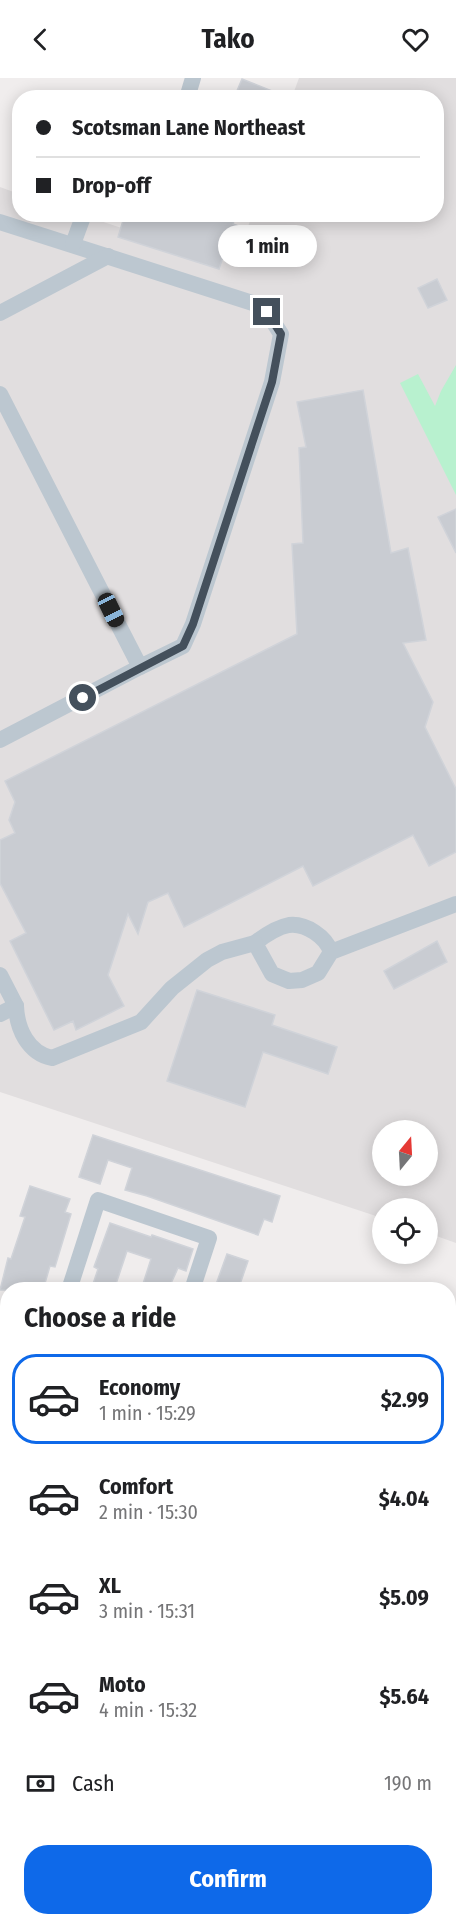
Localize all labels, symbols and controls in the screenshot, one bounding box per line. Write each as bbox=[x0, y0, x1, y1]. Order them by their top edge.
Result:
icon: back bbox=[24, 23, 57, 56]
text: Tako bbox=[201, 23, 255, 55]
icon: heart bbox=[399, 23, 432, 56]
text: Scotsman Lane Northeast bbox=[72, 114, 305, 141]
text: Drop-off bbox=[72, 172, 151, 199]
callout: 1 min bbox=[218, 225, 316, 267]
text: 1 min bbox=[246, 234, 289, 258]
route end bbox=[253, 298, 280, 325]
car bbox=[95, 590, 127, 630]
route start bbox=[69, 684, 96, 711]
north arrow bbox=[372, 1120, 438, 1186]
map controls bbox=[372, 1120, 438, 1264]
button: locate bbox=[372, 1198, 438, 1264]
text: Choose a ride bbox=[24, 1302, 176, 1334]
icon: car bbox=[27, 1372, 81, 1426]
text: Economy bbox=[99, 1374, 180, 1401]
text: $2.99 bbox=[381, 1386, 429, 1413]
text: 1 min · 15:29 bbox=[99, 1401, 196, 1425]
icon: car bbox=[27, 1471, 81, 1525]
text: Comfort bbox=[99, 1473, 173, 1500]
text: $4.04 bbox=[379, 1485, 429, 1512]
text: 2 min · 15:30 bbox=[99, 1500, 198, 1524]
icon: car bbox=[27, 1570, 81, 1624]
text: XL bbox=[99, 1572, 121, 1599]
text: $5.09 bbox=[379, 1584, 429, 1611]
text: 3 min · 15:31 bbox=[99, 1599, 195, 1623]
icon: car bbox=[27, 1669, 81, 1723]
text: Moto bbox=[99, 1671, 146, 1698]
text: $5.64 bbox=[380, 1683, 429, 1710]
text: 4 min · 15:32 bbox=[99, 1698, 197, 1722]
icon: cash bbox=[24, 1767, 57, 1800]
text: Cash bbox=[72, 1770, 115, 1797]
text: 190 m bbox=[384, 1771, 432, 1795]
button: Confirm bbox=[24, 1845, 432, 1914]

